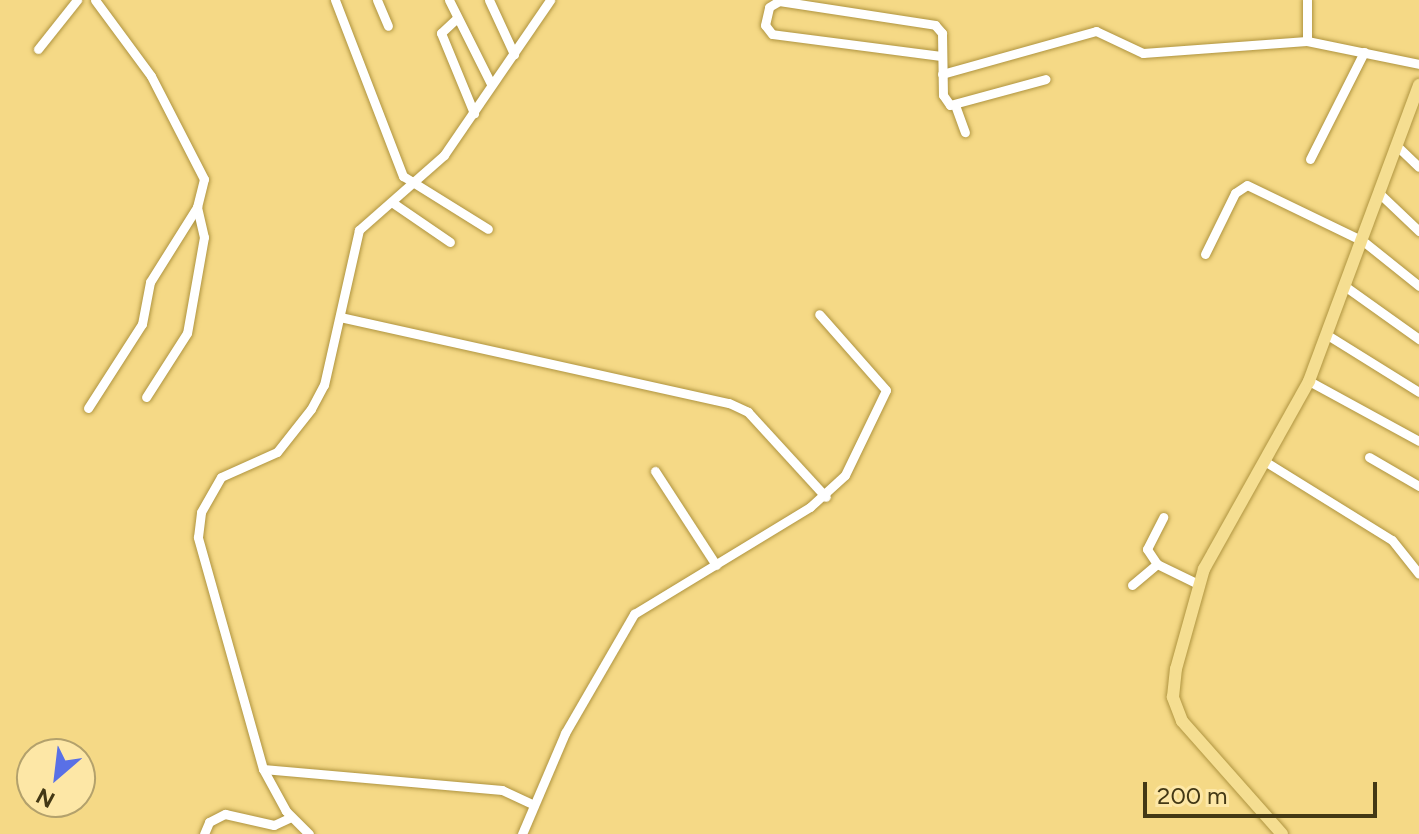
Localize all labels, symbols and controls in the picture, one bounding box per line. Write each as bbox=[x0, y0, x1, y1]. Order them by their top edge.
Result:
north arrow bbox=[16, 738, 96, 818]
scale bar bbox=[1147, 766, 1381, 816]
text: 200 m bbox=[1157, 781, 1228, 810]
text: N bbox=[32, 782, 59, 814]

